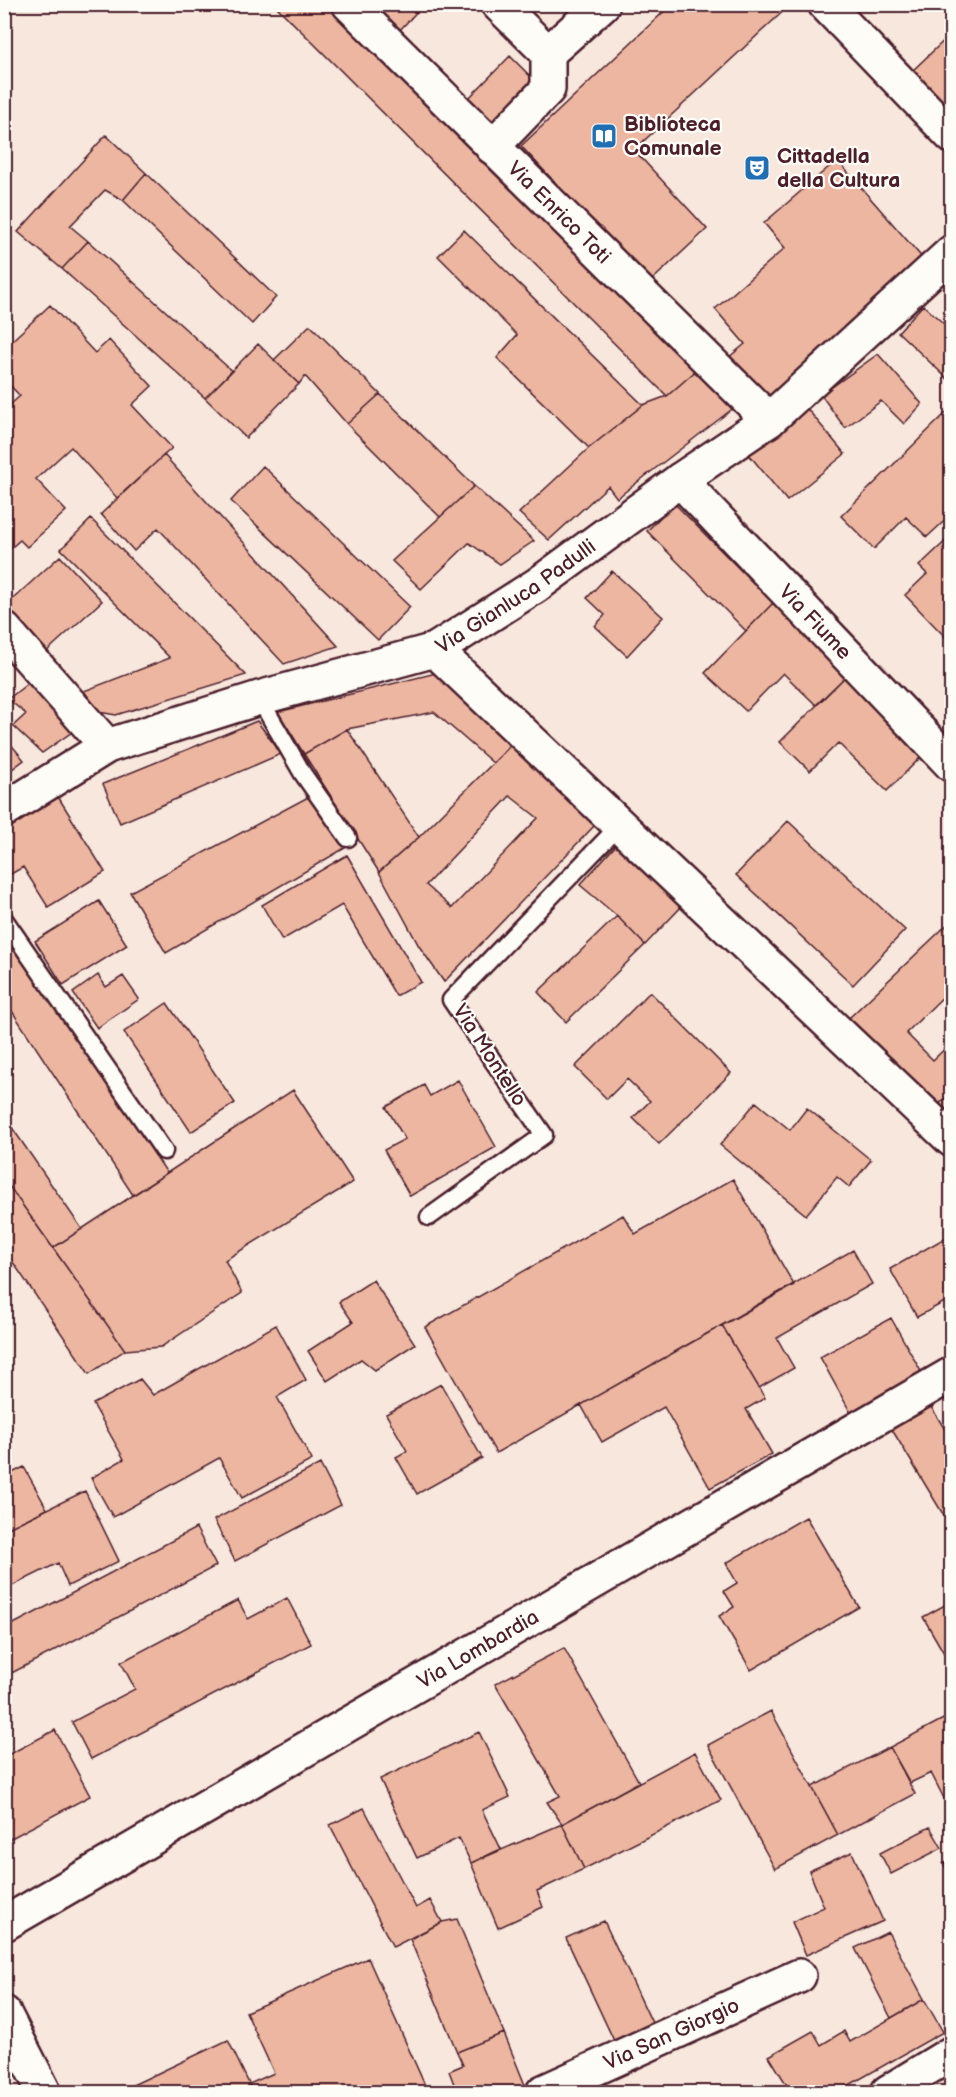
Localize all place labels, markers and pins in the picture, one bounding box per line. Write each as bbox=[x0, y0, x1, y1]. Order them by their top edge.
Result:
place label: Biblioteca Comunale bbox=[624, 112, 722, 161]
library icon: Biblioteca Comunale bbox=[589, 121, 619, 151]
place label: Cittadella della Cultura bbox=[777, 144, 900, 193]
theatre icon: Cittadella della Cultura bbox=[742, 153, 772, 183]

